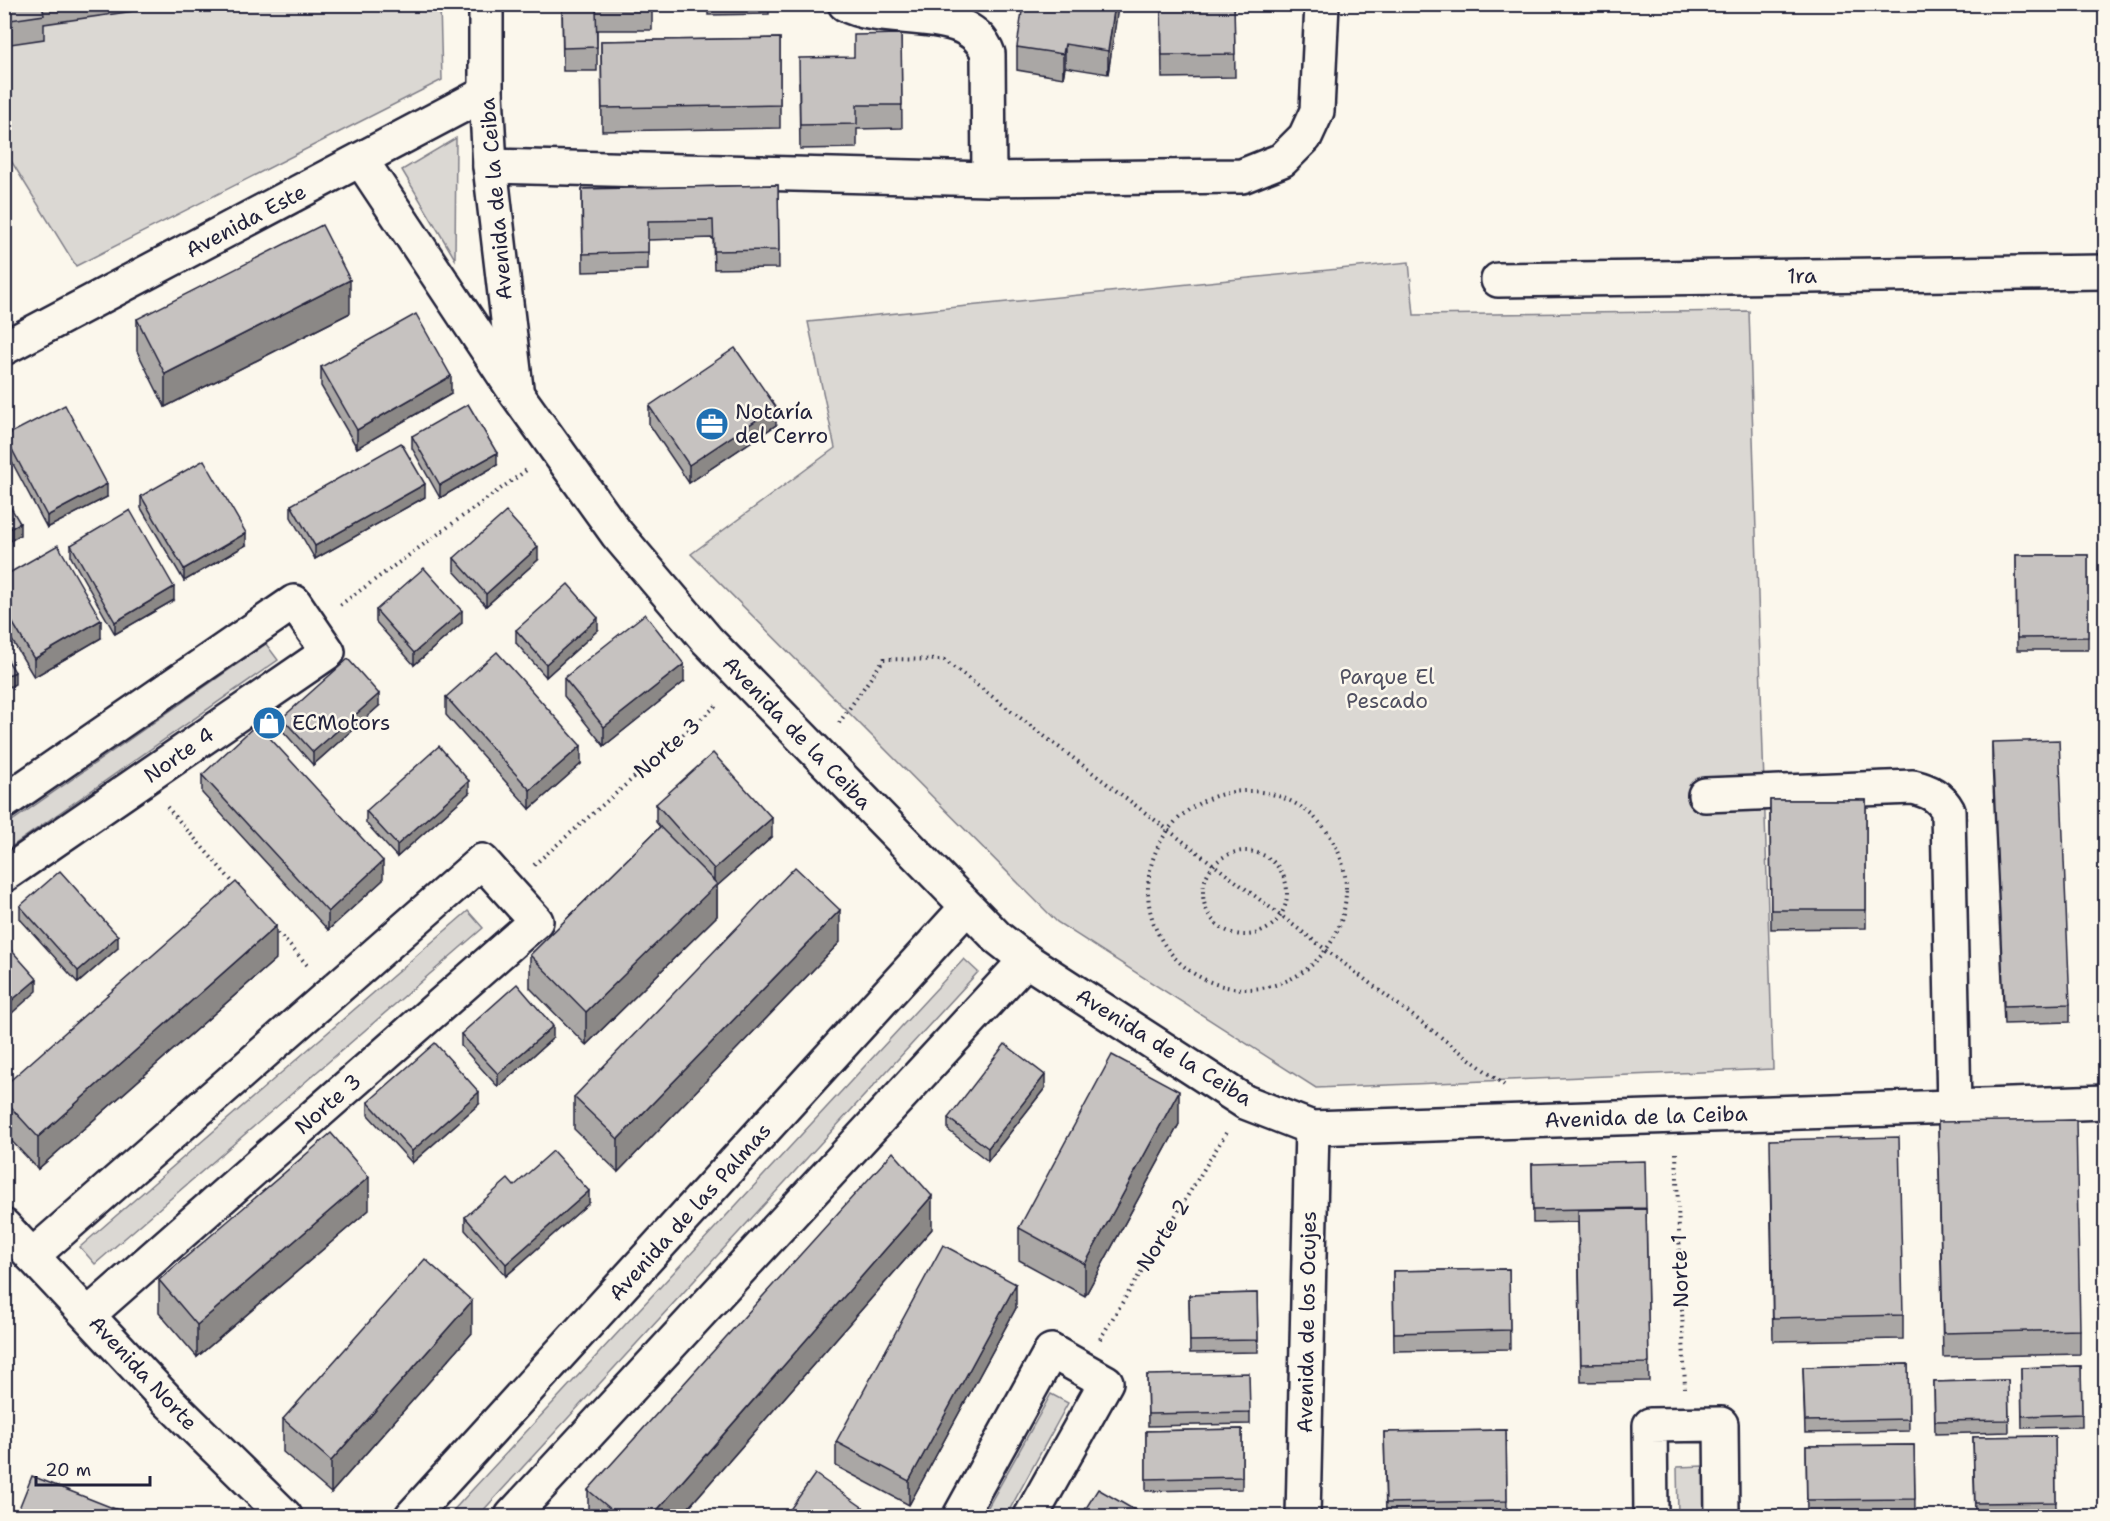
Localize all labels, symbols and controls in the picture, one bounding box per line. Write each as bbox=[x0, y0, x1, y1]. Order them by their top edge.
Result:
street label: Avenida de la Ceiba bbox=[473, 97, 519, 301]
street label: Avenida Este bbox=[181, 178, 311, 264]
street label: 1ra bbox=[1787, 262, 1817, 290]
place label: Notaría del Cerro bbox=[735, 398, 828, 450]
office icon: Notaría del Cerro bbox=[694, 406, 730, 442]
street label: Avenida de la Ceiba bbox=[716, 650, 878, 816]
park label: Parque El Pescado bbox=[1339, 663, 1435, 715]
shop icon: ECMotors bbox=[251, 705, 287, 741]
place label: ECMotors bbox=[292, 709, 390, 737]
street label: Norte 3 bbox=[628, 711, 706, 785]
street label: Norte 4 bbox=[138, 721, 220, 789]
street label: Avenida de la Ceiba bbox=[1070, 981, 1258, 1113]
street label: Norte 3 bbox=[289, 1067, 367, 1141]
street label: Avenida de la Ceiba bbox=[1544, 1099, 1748, 1135]
street label: Avenida de las Palmas bbox=[603, 1117, 777, 1307]
street label: Norte 2 bbox=[1130, 1194, 1196, 1276]
street label: Avenida de los Ocujes bbox=[1291, 1211, 1323, 1433]
street label: Norte 1 bbox=[1665, 1234, 1695, 1308]
street label: Avenida Norte bbox=[83, 1310, 203, 1436]
scale bar bbox=[36, 1449, 150, 1487]
text: 20 m bbox=[45, 1458, 91, 1482]

